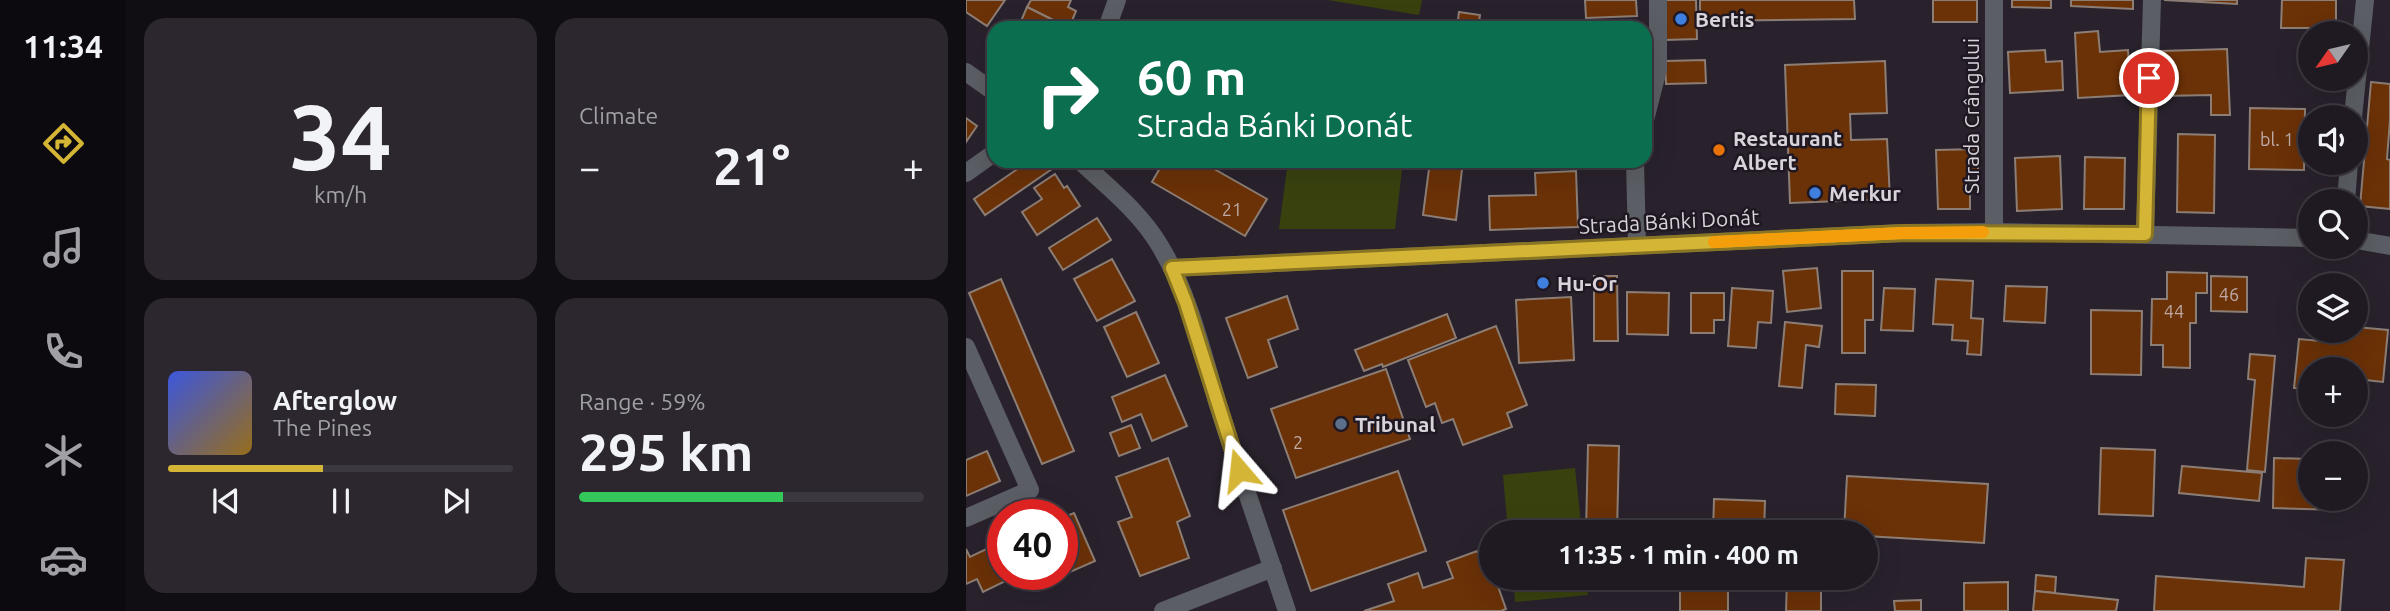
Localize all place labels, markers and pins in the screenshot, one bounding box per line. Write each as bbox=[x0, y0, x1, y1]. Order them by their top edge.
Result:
place label: Bertis bbox=[1695, 7, 1755, 31]
marker: Bertis bbox=[1673, 11, 1689, 27]
pin bbox=[2119, 48, 2179, 108]
place label: Restaurant Albert bbox=[1733, 126, 1842, 174]
marker: Restaurant Albert bbox=[1711, 142, 1727, 158]
place label: Merkur bbox=[1829, 181, 1901, 205]
marker: Merkur bbox=[1807, 185, 1823, 201]
place label: Hu-Or bbox=[1557, 271, 1617, 295]
marker: Hu-Or bbox=[1535, 275, 1551, 291]
place label: Tribunal bbox=[1355, 412, 1436, 436]
marker: Tribunal bbox=[1333, 416, 1349, 432]

